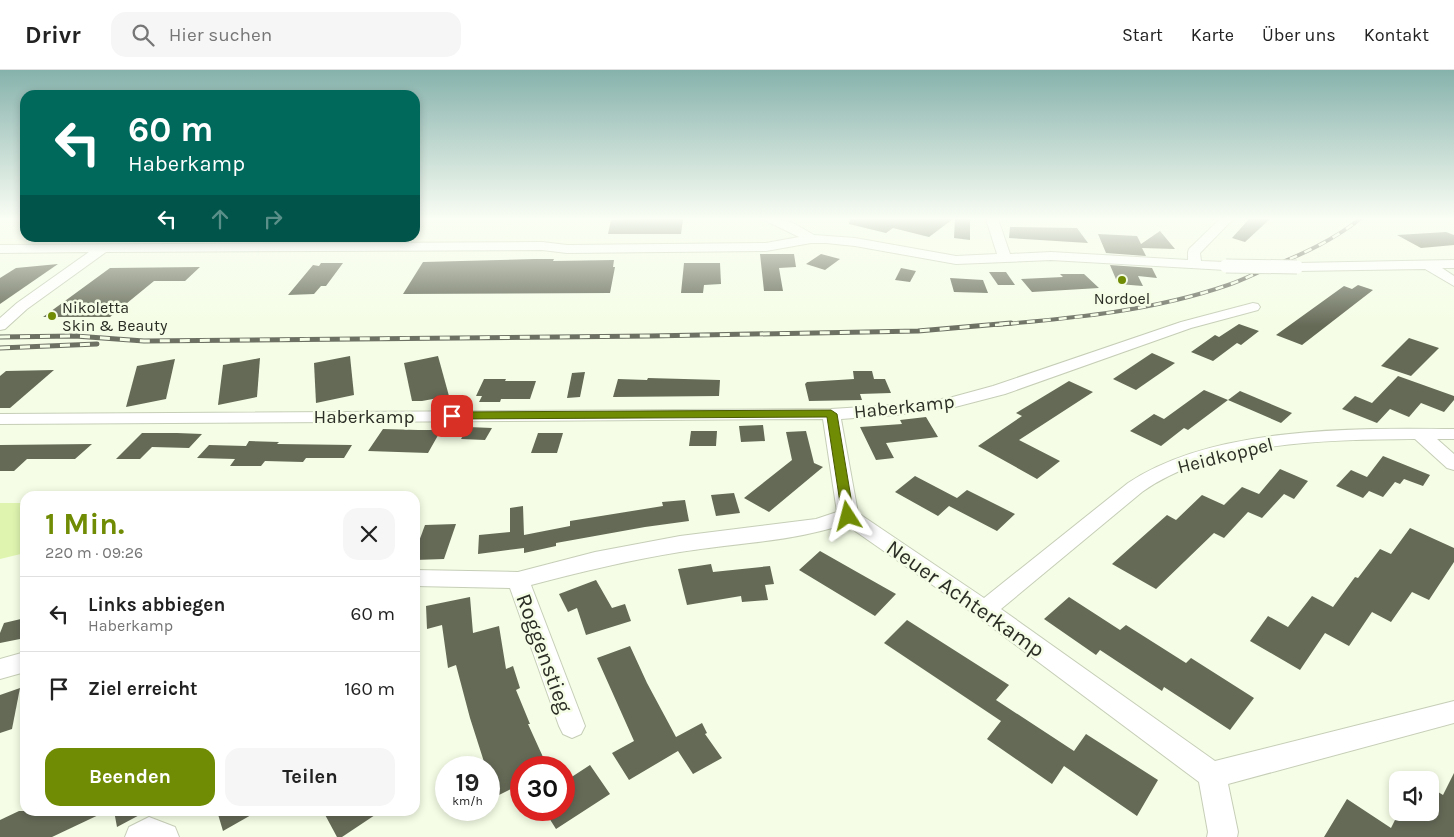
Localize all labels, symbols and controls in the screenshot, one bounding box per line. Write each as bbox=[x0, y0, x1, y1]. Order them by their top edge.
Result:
search box bbox=[111, 12, 461, 57]
text: Drivr bbox=[25, 21, 81, 49]
icon: search bbox=[129, 21, 157, 49]
text: Hier suchen bbox=[169, 24, 272, 46]
text: Start bbox=[1122, 24, 1163, 46]
text: Karte bbox=[1191, 24, 1234, 46]
text: Über uns bbox=[1262, 24, 1336, 46]
text: Kontakt bbox=[1364, 24, 1429, 46]
text: 60 m bbox=[128, 109, 213, 150]
icon: left bbox=[45, 110, 110, 175]
text: Haberkamp bbox=[128, 151, 245, 177]
icon: left bbox=[153, 205, 181, 233]
icon: ahead bbox=[206, 205, 234, 233]
icon: right bbox=[259, 205, 287, 233]
marker: Nordoel bbox=[1116, 274, 1128, 286]
place label: Nordoel bbox=[1094, 289, 1150, 308]
place label: Nikoletta Skin & Beauty bbox=[62, 298, 168, 335]
marker: Nikoletta Skin & Beauty bbox=[46, 310, 58, 322]
street label: Haberkamp bbox=[853, 391, 956, 423]
pin bbox=[431, 395, 473, 437]
icon: arrive bbox=[438, 402, 466, 430]
street label: Haberkamp bbox=[313, 406, 415, 428]
street label: Heidkoppel bbox=[1175, 433, 1275, 478]
position arrow bbox=[821, 489, 873, 541]
text: 1 Min. bbox=[45, 506, 125, 542]
button: close bbox=[343, 508, 395, 560]
street label: Neuer Achterkamp bbox=[881, 535, 1049, 663]
text: 220 m · 09:26 bbox=[45, 543, 143, 562]
street label: Roggenstieg bbox=[510, 590, 578, 717]
text: Links abbiegen bbox=[88, 594, 225, 616]
icon: left bbox=[45, 600, 73, 628]
text: 60 m bbox=[351, 603, 395, 625]
text: Haberkamp bbox=[88, 616, 173, 635]
icon: arrive bbox=[45, 675, 73, 703]
text: Ziel erreicht bbox=[88, 678, 198, 700]
text: 160 m bbox=[344, 678, 395, 700]
button: Beenden bbox=[45, 748, 215, 806]
button: Teilen bbox=[225, 748, 395, 806]
speed limit sign: 30 bbox=[510, 756, 575, 821]
text: 19 bbox=[455, 768, 480, 797]
map controls bbox=[1389, 771, 1439, 821]
button: sound bbox=[1389, 771, 1439, 821]
text: km/h bbox=[452, 794, 483, 808]

